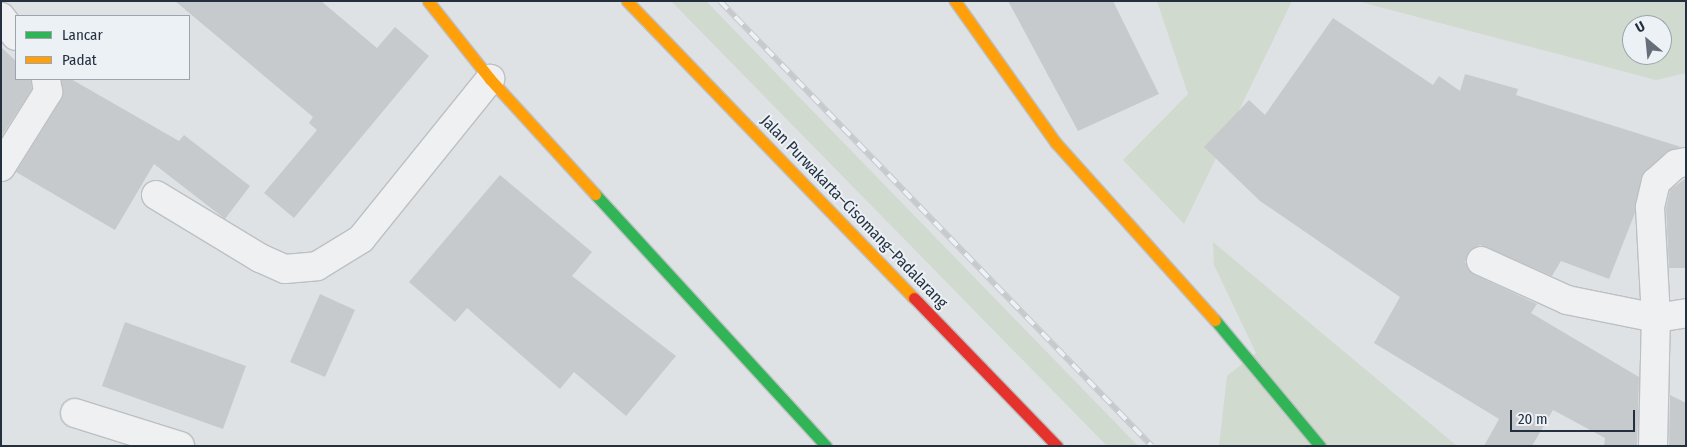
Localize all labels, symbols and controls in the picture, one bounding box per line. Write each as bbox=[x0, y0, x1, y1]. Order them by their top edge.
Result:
legend bbox=[15, 15, 190, 80]
north arrow bbox=[1622, 15, 1672, 65]
text: U bbox=[1633, 18, 1648, 37]
text: Lancar bbox=[62, 26, 103, 44]
text: Padat bbox=[62, 51, 97, 69]
street label: Jalan Purwakarta–Cisomang–Padalarang bbox=[757, 112, 951, 312]
scale bar bbox=[1512, 400, 1637, 432]
text: 20 m bbox=[1518, 410, 1548, 428]

